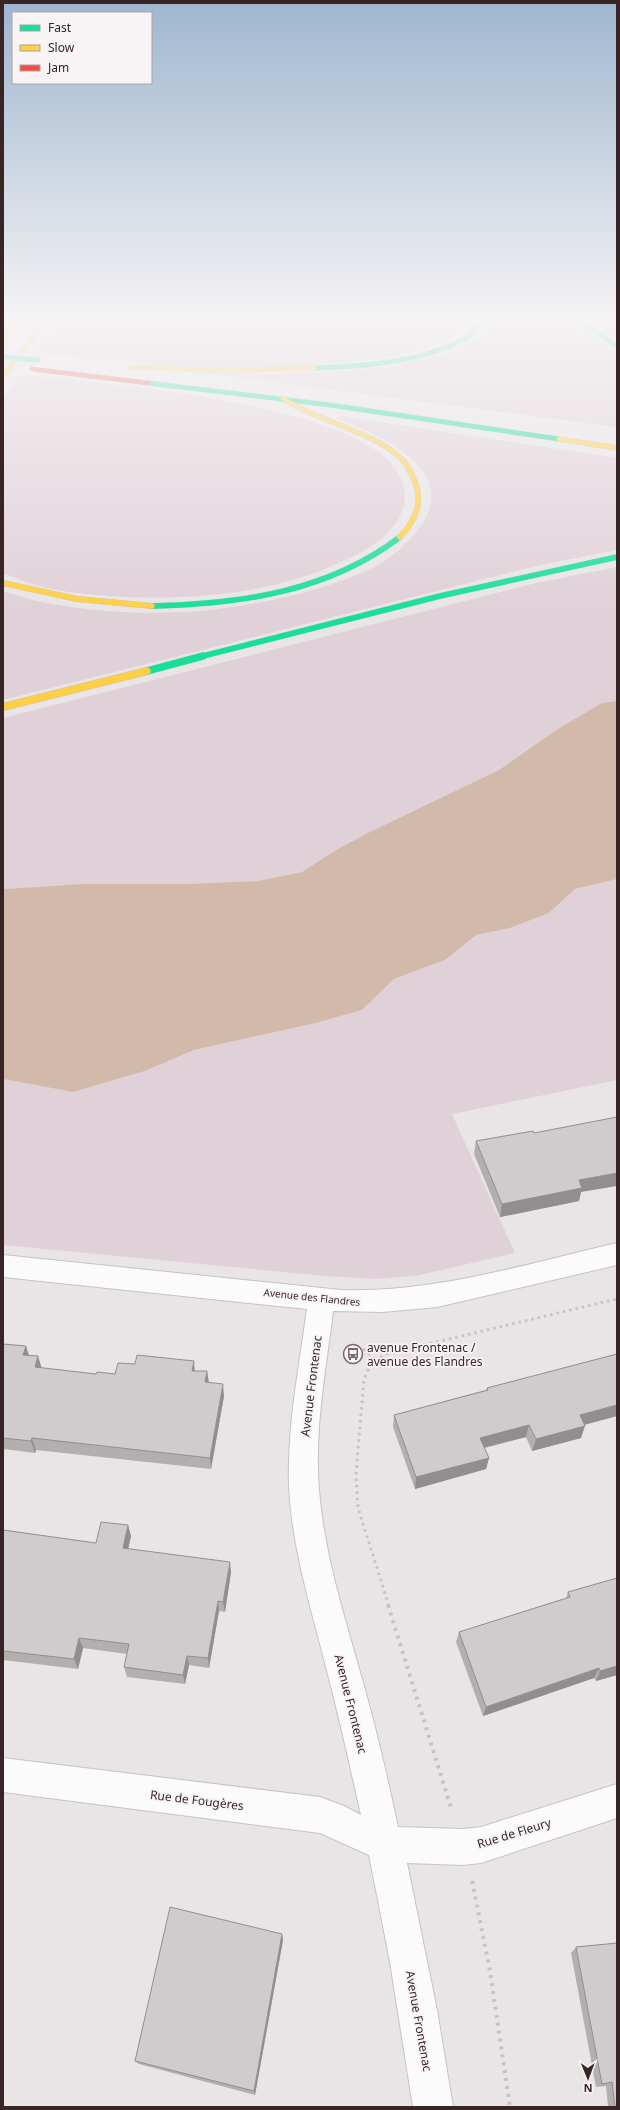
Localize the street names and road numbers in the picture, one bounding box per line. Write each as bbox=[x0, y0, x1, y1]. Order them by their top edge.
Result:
street label: Avenue des Flandres bbox=[263, 1285, 361, 1309]
street label: Avenue Frontenac bbox=[296, 1334, 326, 1438]
street label: Avenue Frontenac bbox=[330, 1653, 372, 1756]
street label: Rue de Fougères bbox=[149, 1786, 245, 1814]
street label: Rue de Fleury bbox=[475, 1813, 554, 1852]
street label: Avenue Frontenac bbox=[402, 1969, 436, 2073]

